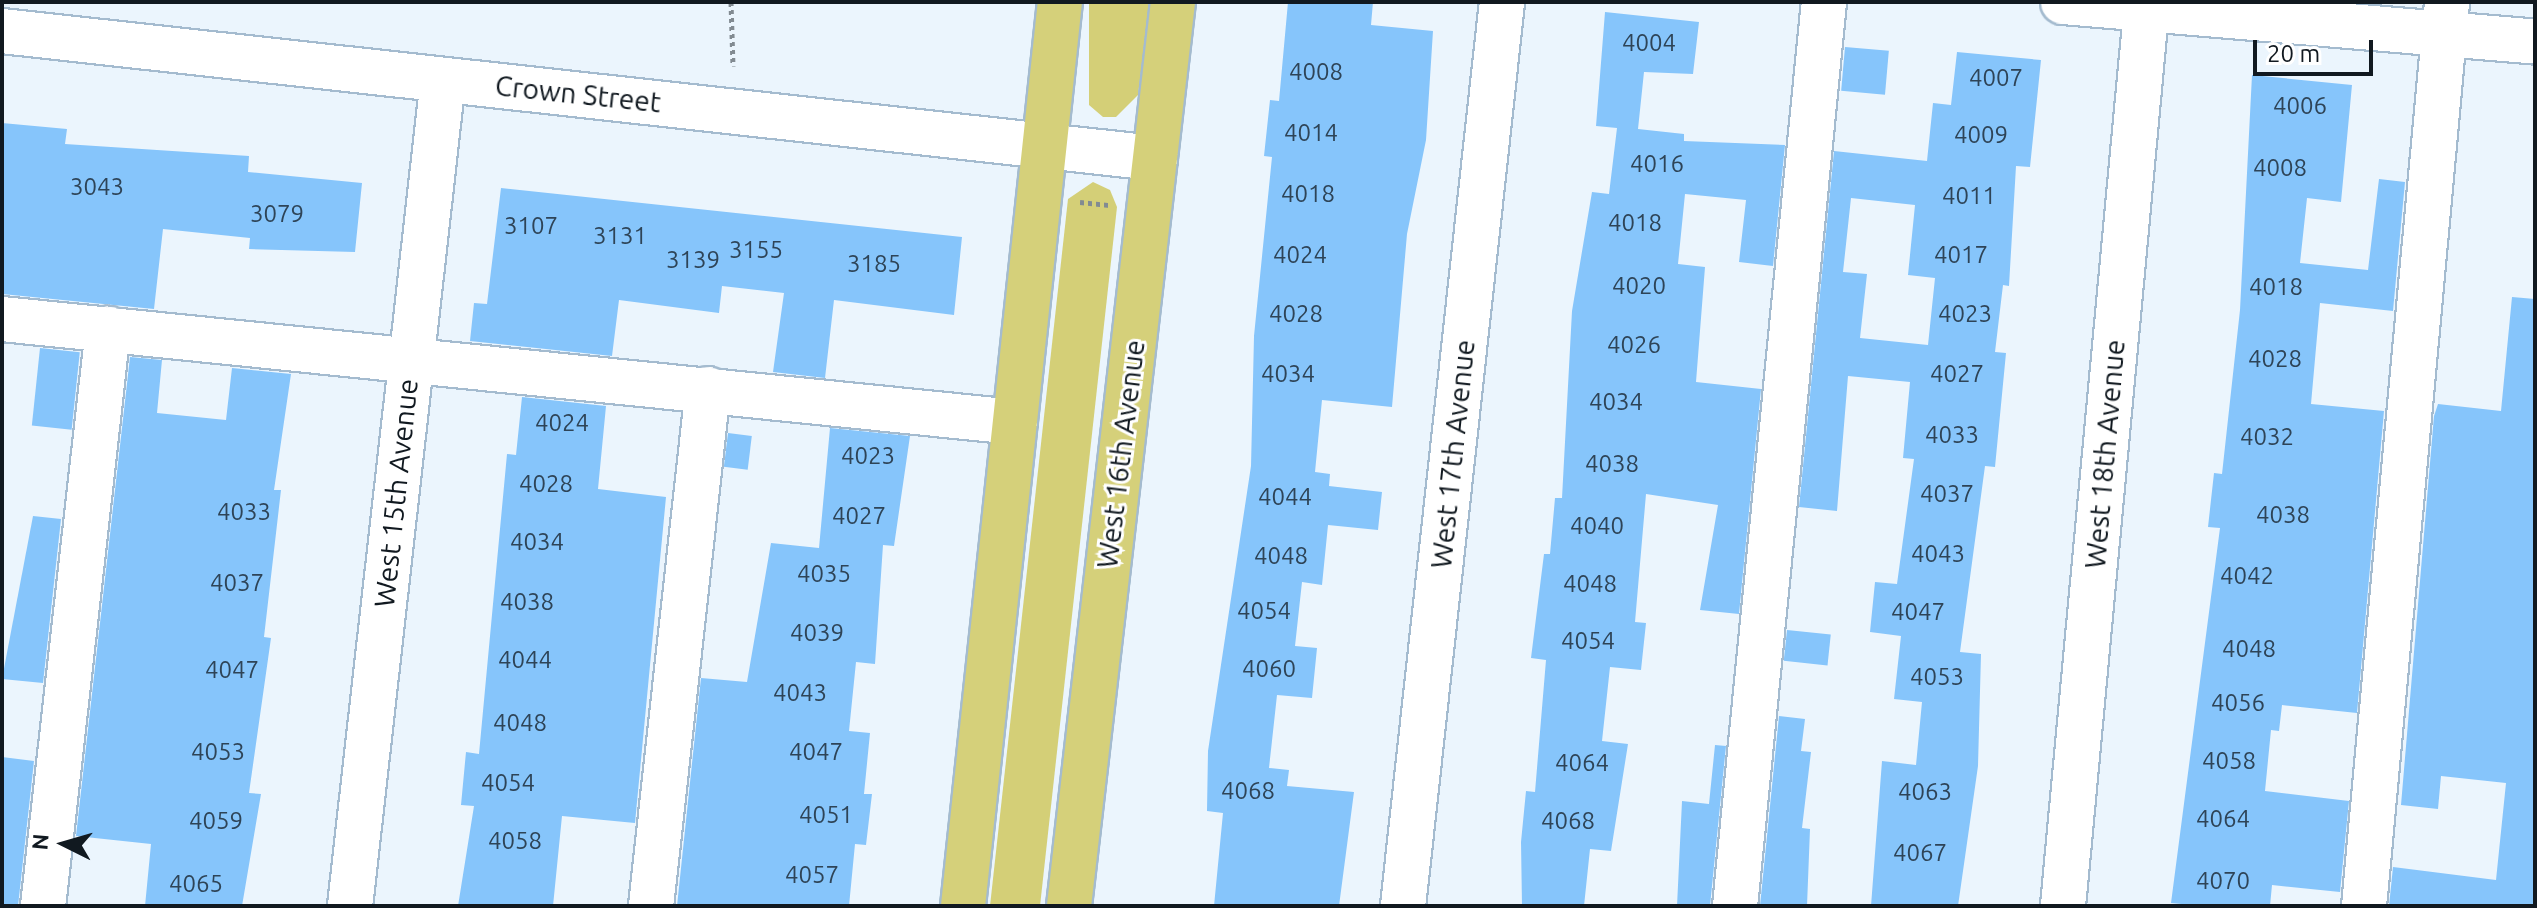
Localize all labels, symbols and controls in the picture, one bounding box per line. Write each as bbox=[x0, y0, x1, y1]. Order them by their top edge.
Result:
scale bar bbox=[2257, 24, 2377, 74]
house number: 4004 bbox=[1622, 29, 1676, 57]
text: 20 m bbox=[2267, 40, 2320, 67]
house number: 4008 bbox=[1289, 58, 1343, 86]
house number: 4007 bbox=[1969, 64, 2023, 92]
street label: Crown Street bbox=[493, 69, 663, 119]
house number: 4006 bbox=[2273, 92, 2327, 120]
house number: 4014 bbox=[1284, 119, 1338, 147]
house number: 4009 bbox=[1954, 121, 2008, 149]
house number: 4016 bbox=[1630, 150, 1684, 178]
house number: 4008 bbox=[2253, 154, 2307, 182]
house number: 3043 bbox=[70, 173, 124, 201]
house number: 4018 bbox=[1281, 180, 1335, 208]
house number: 4011 bbox=[1942, 182, 1996, 210]
house number: 3079 bbox=[250, 200, 304, 228]
house number: 4018 bbox=[1608, 209, 1662, 237]
house number: 3107 bbox=[504, 212, 558, 240]
house number: 3131 bbox=[593, 222, 647, 250]
house number: 3155 bbox=[729, 236, 783, 264]
house number: 4024 bbox=[1273, 241, 1327, 269]
house number: 4017 bbox=[1934, 241, 1988, 269]
house number: 3139 bbox=[666, 246, 720, 274]
house number: 3185 bbox=[847, 250, 901, 278]
house number: 4020 bbox=[1612, 272, 1666, 300]
house number: 4018 bbox=[2249, 273, 2303, 301]
house number: 4028 bbox=[1269, 300, 1323, 328]
house number: 4023 bbox=[1938, 300, 1992, 328]
house number: 4026 bbox=[1607, 331, 1661, 359]
street label: West 16th Avenue bbox=[1090, 338, 1152, 570]
street label: West 17th Avenue bbox=[1424, 338, 1482, 570]
street label: West 18th Avenue bbox=[2078, 338, 2132, 570]
house number: 4028 bbox=[2248, 345, 2302, 373]
house number: 4034 bbox=[1261, 360, 1315, 388]
house number: 4027 bbox=[1930, 360, 1984, 388]
street label: West 15th Avenue bbox=[367, 377, 425, 609]
house number: 4034 bbox=[1589, 388, 1643, 416]
house number: 4024 bbox=[535, 409, 589, 437]
house number: 4033 bbox=[1925, 421, 1979, 449]
house number: 4032 bbox=[2240, 423, 2294, 451]
house number: 4023 bbox=[841, 442, 895, 470]
house number: 4038 bbox=[1585, 450, 1639, 478]
house number: 4028 bbox=[519, 470, 573, 498]
house number: 4037 bbox=[1920, 480, 1974, 508]
house number: 4044 bbox=[1258, 483, 1312, 511]
house number: 4033 bbox=[217, 498, 271, 526]
house number: 4038 bbox=[2256, 501, 2310, 529]
house number: 4027 bbox=[832, 502, 886, 530]
house number: 4040 bbox=[1570, 512, 1624, 540]
house number: 4034 bbox=[510, 528, 564, 556]
house number: 4043 bbox=[1911, 540, 1965, 568]
house number: 4048 bbox=[1254, 542, 1308, 570]
house number: 4035 bbox=[797, 560, 851, 588]
house number: 4042 bbox=[2220, 562, 2274, 590]
house number: 4037 bbox=[210, 569, 264, 597]
house number: 4048 bbox=[1563, 570, 1617, 598]
house number: 4038 bbox=[500, 588, 554, 616]
house number: 4054 bbox=[1237, 597, 1291, 625]
house number: 4047 bbox=[1891, 598, 1945, 626]
house number: 4039 bbox=[790, 619, 844, 647]
house number: 4054 bbox=[1561, 627, 1615, 655]
house number: 4048 bbox=[2222, 635, 2276, 663]
house number: 4044 bbox=[498, 646, 552, 674]
house number: 4060 bbox=[1242, 655, 1296, 683]
house number: 4047 bbox=[205, 656, 259, 684]
house number: 4053 bbox=[1910, 663, 1964, 691]
house number: 4043 bbox=[773, 679, 827, 707]
house number: 4056 bbox=[2211, 689, 2265, 717]
house number: 4048 bbox=[493, 709, 547, 737]
house number: 4053 bbox=[191, 738, 245, 766]
house number: 4047 bbox=[789, 738, 843, 766]
house number: 4058 bbox=[2202, 747, 2256, 775]
house number: 4064 bbox=[1555, 749, 1609, 777]
house number: 4054 bbox=[481, 769, 535, 797]
house number: 4068 bbox=[1221, 777, 1275, 805]
house number: 4063 bbox=[1898, 778, 1952, 806]
house number: 4051 bbox=[799, 801, 853, 829]
north arrow bbox=[24, 804, 104, 884]
house number: 4064 bbox=[2196, 805, 2250, 833]
house number: 4059 bbox=[189, 807, 243, 835]
house number: 4068 bbox=[1541, 807, 1595, 835]
house number: 4058 bbox=[488, 827, 542, 855]
text: N bbox=[26, 833, 53, 851]
house number: 4067 bbox=[1893, 839, 1947, 867]
house number: 4057 bbox=[785, 861, 839, 889]
house number: 4070 bbox=[2196, 867, 2250, 895]
house number: 4065 bbox=[169, 870, 223, 898]

